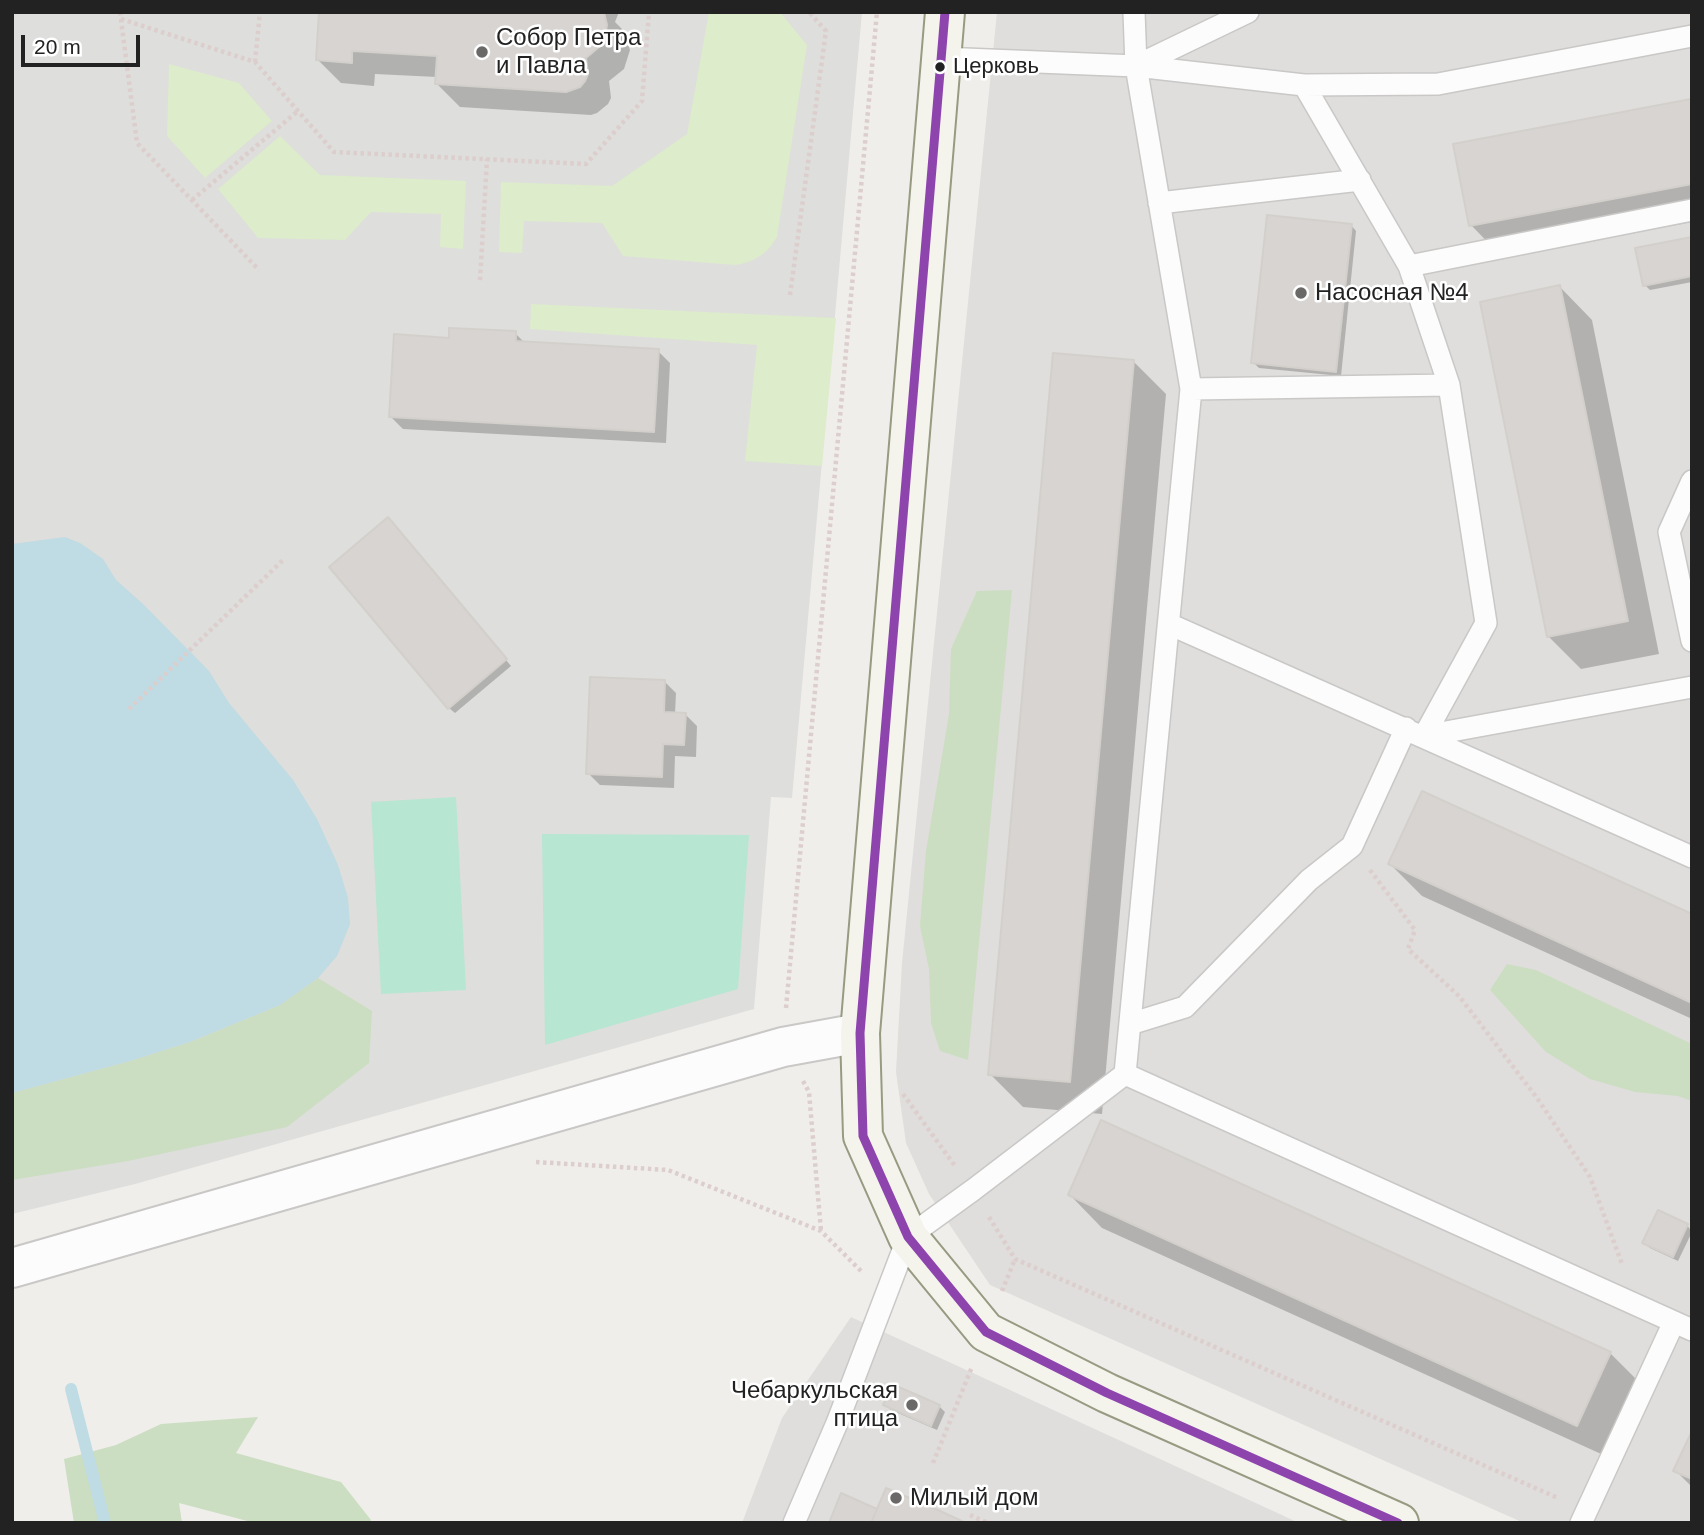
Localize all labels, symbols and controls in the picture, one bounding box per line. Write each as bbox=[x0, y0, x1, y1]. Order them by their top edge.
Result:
scale bar bbox=[24, 21, 144, 65]
place label: Собор Петра и Павла bbox=[496, 24, 641, 80]
text: 20 m bbox=[34, 35, 81, 58]
marker: Собор Петра и Павла bbox=[474, 44, 490, 60]
place label: Церковь bbox=[953, 54, 1039, 80]
marker: Церковь bbox=[933, 60, 947, 74]
place label: Насосная №4 bbox=[1315, 279, 1469, 307]
marker: Насосная №4 bbox=[1293, 285, 1309, 301]
place label: Чебаркульская птица bbox=[731, 1377, 898, 1433]
marker: Чебаркульская птица bbox=[904, 1397, 920, 1413]
place label: Милый дом bbox=[910, 1484, 1039, 1512]
marker: Милый дом bbox=[888, 1490, 904, 1506]

